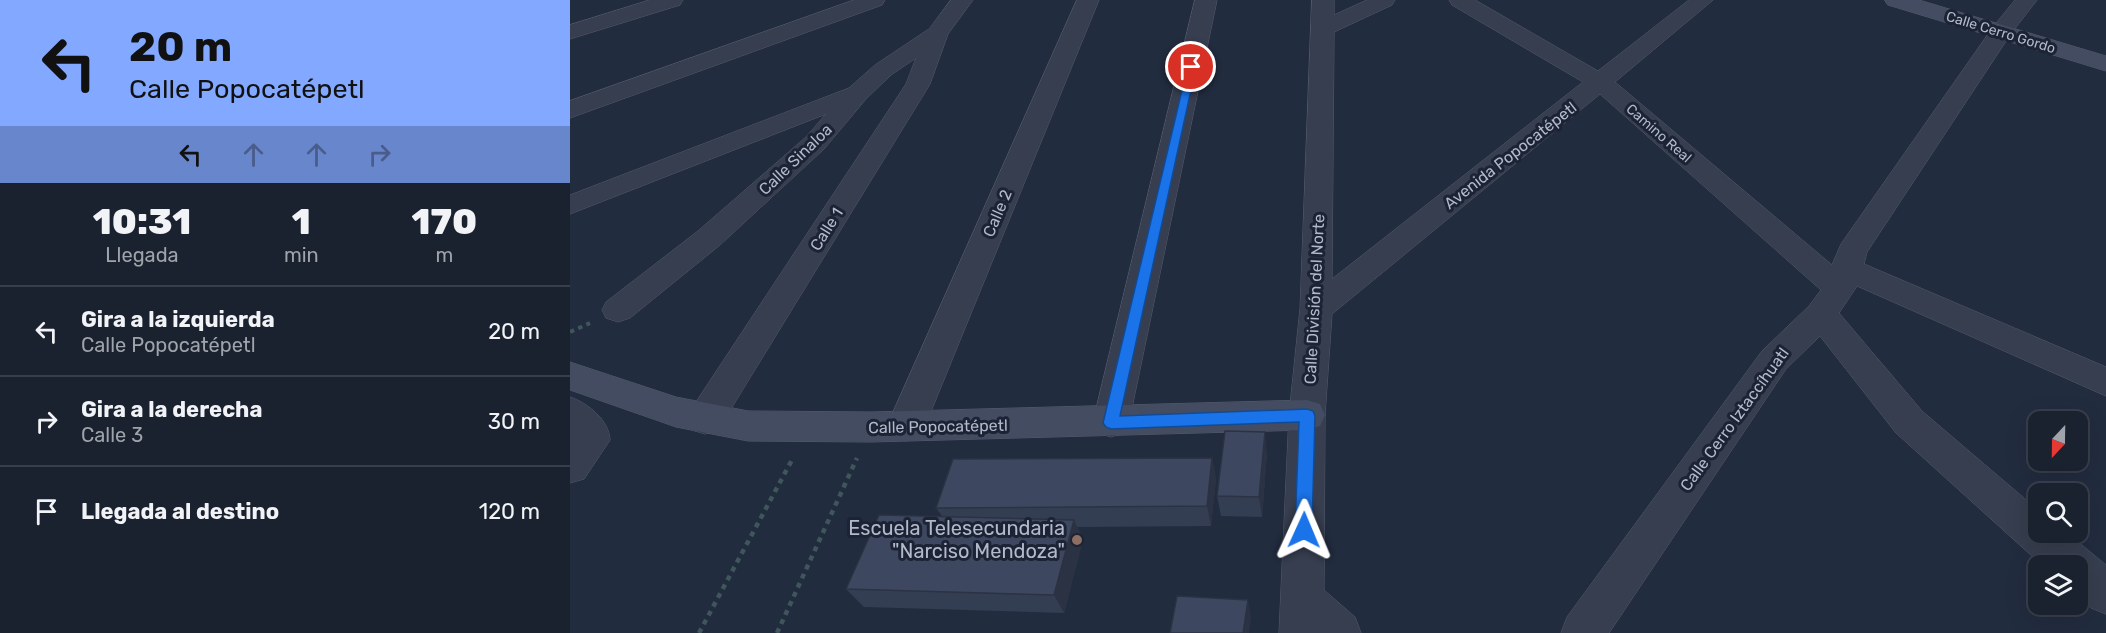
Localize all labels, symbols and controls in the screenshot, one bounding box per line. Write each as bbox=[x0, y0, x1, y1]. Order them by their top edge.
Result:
street label: Calle Cerro Gordo bbox=[1944, 8, 2058, 57]
text: 20 m bbox=[129, 22, 232, 72]
icon: left bbox=[30, 24, 108, 102]
pin bbox=[1165, 41, 1216, 92]
icon: arrive bbox=[1174, 50, 1207, 83]
text: Calle Popocatépetl bbox=[129, 73, 365, 105]
street label: Avenida Popocatépetl bbox=[1440, 98, 1580, 213]
street label: Camino Real bbox=[1623, 100, 1695, 166]
street label: Calle Sinaloa bbox=[755, 120, 836, 199]
icon: left bbox=[174, 138, 207, 171]
icon: ahead bbox=[237, 138, 270, 171]
icon: ahead bbox=[300, 138, 333, 171]
icon: right bbox=[363, 138, 396, 171]
street label: Calle 2 bbox=[979, 187, 1016, 240]
text: 10:31 bbox=[93, 200, 191, 243]
text: 1 bbox=[292, 200, 311, 243]
text: 170 bbox=[412, 200, 477, 243]
street label: Calle 1 bbox=[806, 204, 847, 254]
street label: Calle División del Norte bbox=[1301, 213, 1328, 385]
text: Llegada bbox=[105, 243, 179, 267]
text: min bbox=[284, 243, 319, 267]
text: m bbox=[435, 243, 453, 267]
text: Gira a la izquierda bbox=[81, 306, 275, 333]
icon: left bbox=[30, 315, 63, 348]
text: 20 m bbox=[488, 318, 540, 345]
text: Calle Popocatépetl bbox=[81, 333, 256, 357]
street label: Calle Cerro Iztaccíhuatl bbox=[1676, 344, 1793, 495]
text: Gira a la derecha bbox=[81, 396, 262, 423]
icon: right bbox=[30, 405, 63, 438]
text: 30 m bbox=[488, 408, 540, 435]
north arrow bbox=[2028, 411, 2088, 471]
map controls bbox=[2028, 411, 2088, 615]
street label: Calle Popocatépetl bbox=[868, 416, 1008, 437]
text: Calle 3 bbox=[81, 423, 143, 447]
button: search bbox=[2028, 483, 2088, 543]
icon: arrive bbox=[30, 495, 63, 528]
text: Llegada al destino bbox=[81, 498, 279, 525]
text: 120 m bbox=[479, 498, 540, 525]
position arrow bbox=[1272, 498, 1336, 562]
place label: Escuela Telesecundaria "Narciso Mendoza" bbox=[848, 516, 1065, 563]
marker: Escuela Telesecundaria "Narciso Mendoza" bbox=[1070, 533, 1084, 547]
button: layers bbox=[2028, 555, 2088, 615]

